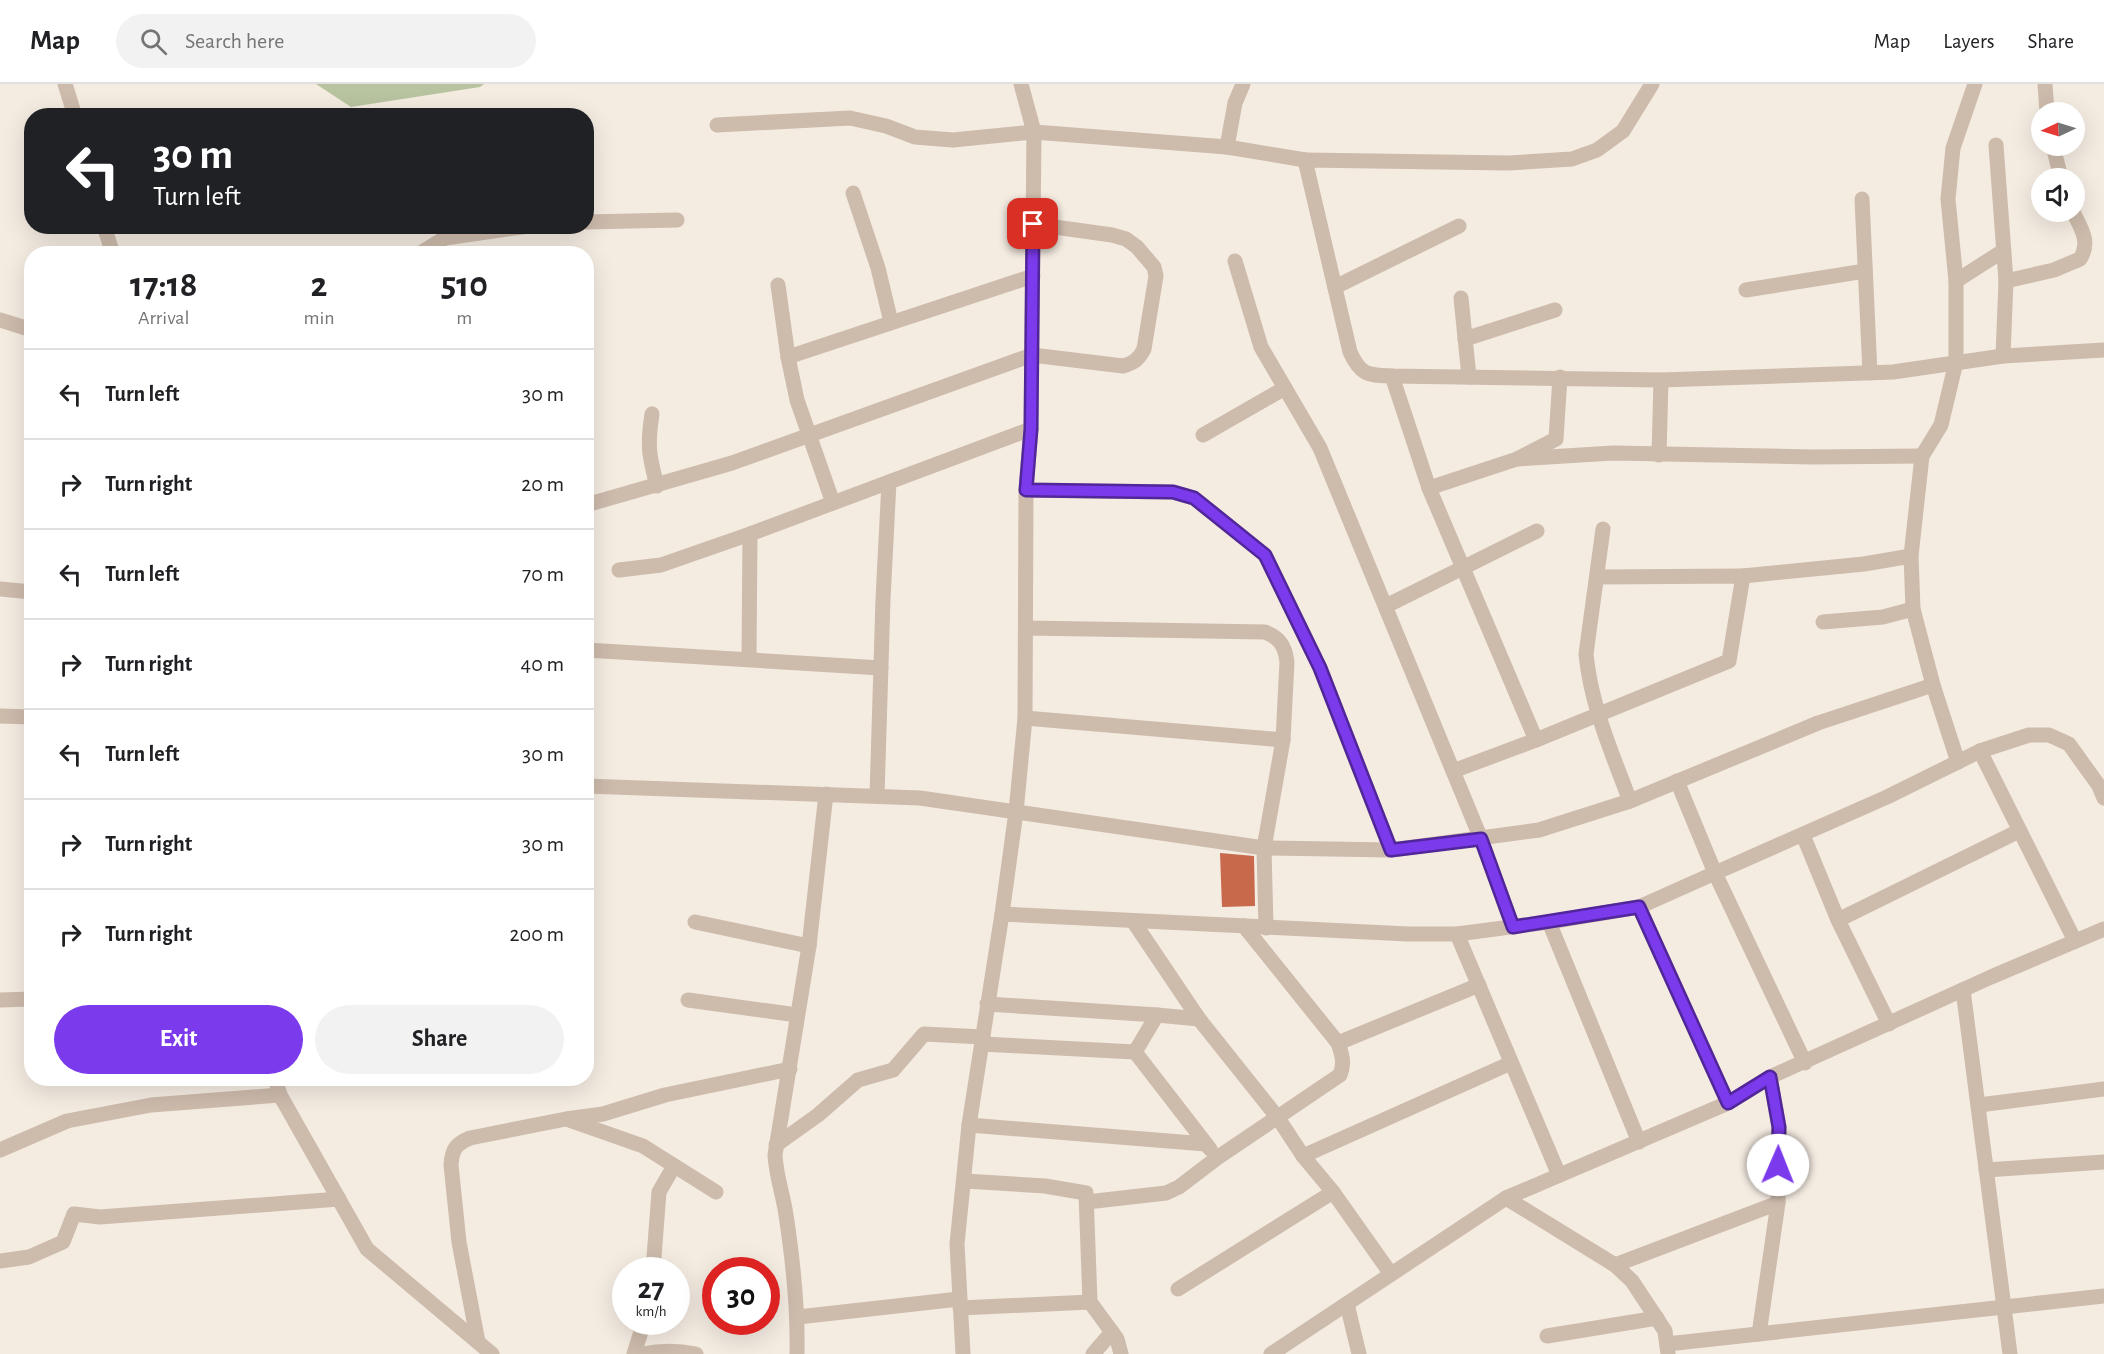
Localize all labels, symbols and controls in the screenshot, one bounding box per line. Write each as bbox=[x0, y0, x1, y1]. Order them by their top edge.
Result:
search box bbox=[116, 14, 536, 68]
icon: search bbox=[137, 25, 170, 58]
text: Map bbox=[30, 27, 80, 55]
text: Search here bbox=[185, 30, 284, 52]
text: Map bbox=[1874, 31, 1910, 52]
text: Layers bbox=[1943, 31, 1994, 52]
text: Share bbox=[2027, 31, 2074, 52]
north arrow bbox=[2031, 102, 2085, 156]
map controls bbox=[2031, 102, 2085, 222]
icon: left bbox=[54, 132, 132, 210]
text: 30 m bbox=[153, 134, 233, 176]
button: sound bbox=[2031, 168, 2085, 222]
text: Turn left bbox=[153, 183, 241, 210]
pin bbox=[1007, 198, 1058, 249]
icon: arrive bbox=[1016, 207, 1049, 240]
text: 17:18 bbox=[130, 267, 197, 303]
text: 2 bbox=[311, 267, 328, 303]
text: 510 bbox=[441, 267, 488, 303]
text: Arrival bbox=[138, 308, 189, 328]
text: min bbox=[304, 308, 335, 328]
text: m bbox=[456, 308, 472, 328]
icon: left bbox=[54, 378, 87, 411]
text: Turn left bbox=[105, 383, 179, 405]
text: 30 m bbox=[522, 383, 564, 405]
icon: right bbox=[54, 468, 87, 501]
text: Turn right bbox=[105, 473, 192, 495]
text: 20 m bbox=[521, 473, 564, 495]
icon: left bbox=[54, 558, 87, 591]
text: Turn left bbox=[105, 563, 179, 585]
text: 70 m bbox=[522, 563, 564, 585]
icon: right bbox=[54, 648, 87, 681]
text: Turn right bbox=[105, 653, 192, 675]
text: 40 m bbox=[521, 653, 564, 675]
icon: left bbox=[54, 738, 87, 771]
text: Turn left bbox=[105, 743, 179, 765]
text: 30 m bbox=[522, 743, 564, 765]
icon: right bbox=[54, 828, 87, 861]
text: Turn right bbox=[105, 833, 192, 855]
text: 30 m bbox=[522, 833, 564, 855]
icon: right bbox=[54, 918, 87, 951]
text: Turn right bbox=[105, 923, 192, 945]
text: 200 m bbox=[510, 923, 564, 945]
button: Exit bbox=[54, 1005, 303, 1074]
button: Share bbox=[315, 1005, 564, 1074]
position arrow bbox=[1746, 1133, 1810, 1197]
speed limit sign: 30 bbox=[702, 1257, 780, 1335]
text: 27 bbox=[637, 1274, 665, 1304]
text: km/h bbox=[636, 1304, 666, 1319]

